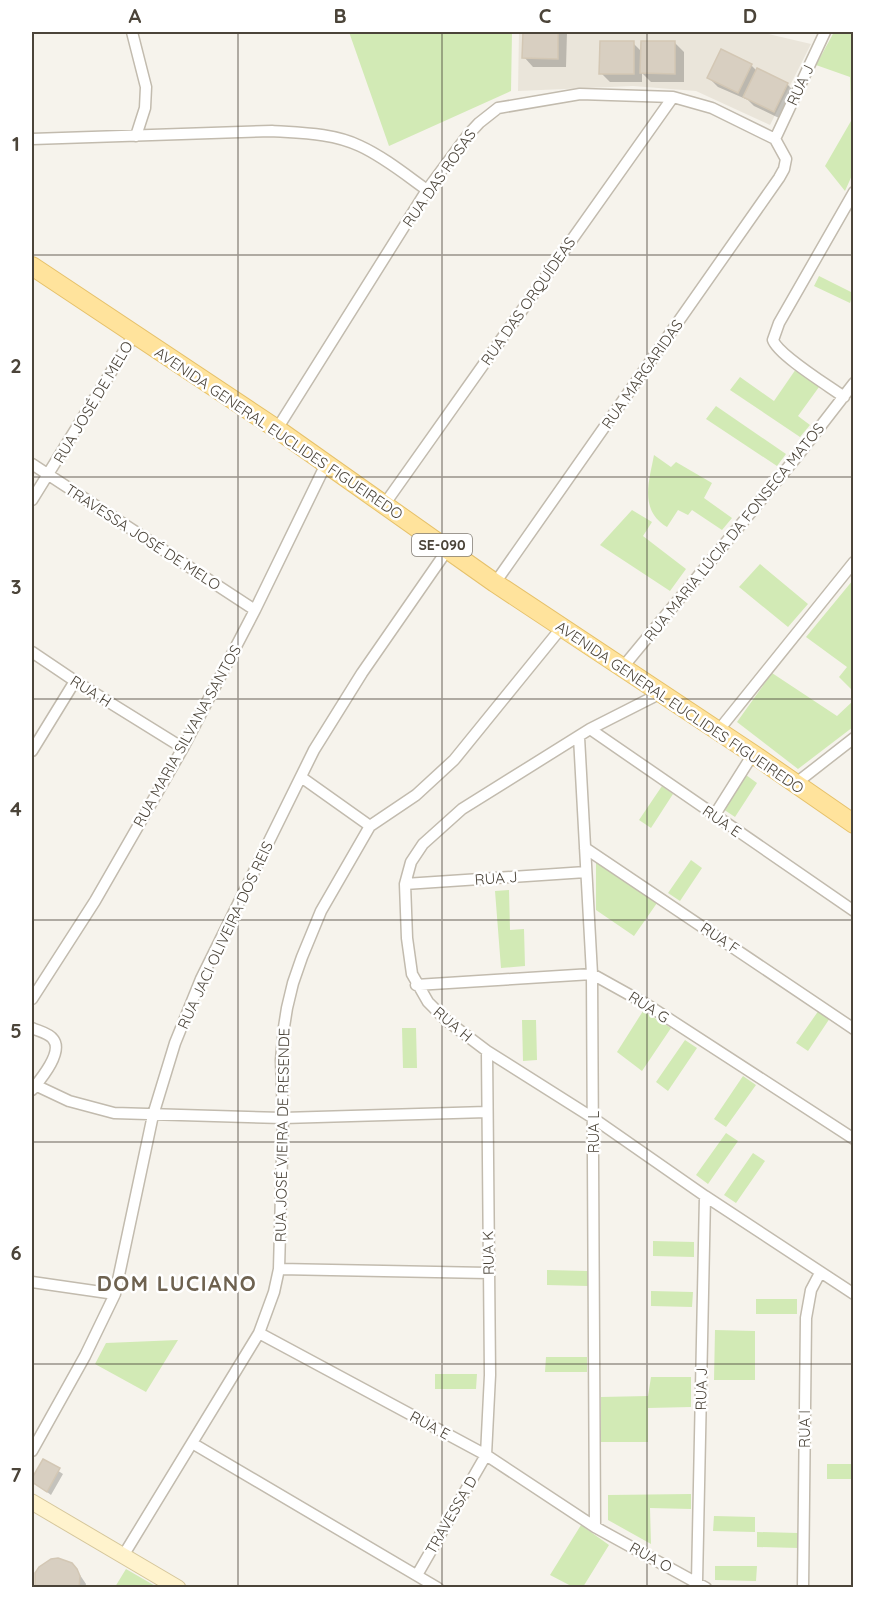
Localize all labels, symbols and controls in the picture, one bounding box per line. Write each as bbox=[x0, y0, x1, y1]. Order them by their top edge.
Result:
text: A bbox=[129, 3, 142, 28]
text: B bbox=[333, 3, 347, 28]
text: C bbox=[539, 3, 552, 28]
text: D bbox=[743, 3, 757, 28]
street label: RUA J bbox=[782, 62, 818, 108]
street label: RUA DAS ROSAS bbox=[398, 125, 480, 231]
text: 1 bbox=[12, 131, 20, 156]
street label: RUA DAS ORQUÍDEAS bbox=[477, 233, 579, 369]
street label: RUA MARGARIDAS bbox=[597, 316, 687, 432]
street label: RUA JOSÉ DE MELO bbox=[49, 337, 137, 467]
street label: AVENIDA GENERAL EUCLIDES FIGUEIREDO bbox=[151, 343, 407, 523]
text: 2 bbox=[10, 353, 22, 378]
street label: RUA MARIA LÚCIA DA FONSECA MATOS bbox=[640, 419, 828, 645]
street label: TRAVESSA JOSÉ DE MELO bbox=[62, 480, 224, 594]
road number: SE-090 bbox=[412, 534, 472, 556]
text: 3 bbox=[11, 574, 21, 599]
street label: AVENIDA GENERAL EUCLIDES FIGUEIREDO bbox=[552, 617, 808, 797]
street label: RUA MARIA SILVANA SANTOS bbox=[129, 642, 245, 830]
street label: RUA H bbox=[67, 671, 115, 711]
text: 4 bbox=[10, 796, 22, 821]
street label: RUA E bbox=[699, 801, 745, 841]
street label: RUA JACI OLIVEIRA DOS REIS bbox=[173, 838, 277, 1032]
street label: RUA J bbox=[474, 867, 518, 889]
street label: RUA F bbox=[697, 918, 743, 958]
street label: RUA G bbox=[625, 987, 673, 1027]
street label: RUA H bbox=[430, 1002, 476, 1046]
text: 5 bbox=[10, 1018, 22, 1043]
street label: RUA JOSÉ VIEIRA DE RESENDE bbox=[271, 1028, 293, 1242]
street label: RUA L bbox=[584, 1111, 603, 1153]
street label: RUA K bbox=[478, 1231, 498, 1275]
text: 6 bbox=[10, 1240, 22, 1265]
district label: DOM LUCIANO bbox=[97, 1270, 257, 1296]
street label: RUA J bbox=[691, 1367, 711, 1411]
street label: RUA E bbox=[407, 1407, 453, 1443]
street label: RUA I bbox=[795, 1410, 814, 1448]
text: 7 bbox=[11, 1462, 22, 1487]
street label: TRAVESSA D bbox=[421, 1472, 481, 1558]
street label: RUA O bbox=[626, 1538, 676, 1576]

